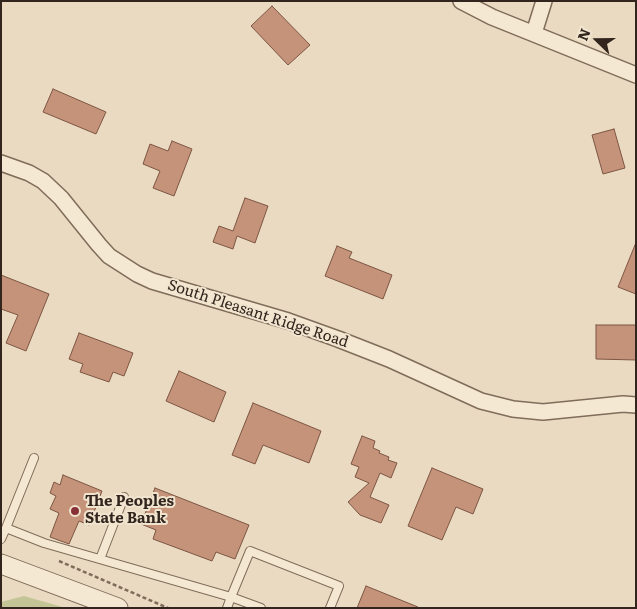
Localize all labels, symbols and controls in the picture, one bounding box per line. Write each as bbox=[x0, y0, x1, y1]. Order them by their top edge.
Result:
north arrow bbox=[572, 15, 622, 65]
text: N bbox=[572, 25, 595, 44]
street label: South Pleasant Ridge Road bbox=[165, 276, 351, 352]
place label: The Peoples State Bank bbox=[85, 493, 174, 528]
marker: The Peoples State Bank bbox=[69, 505, 81, 517]

